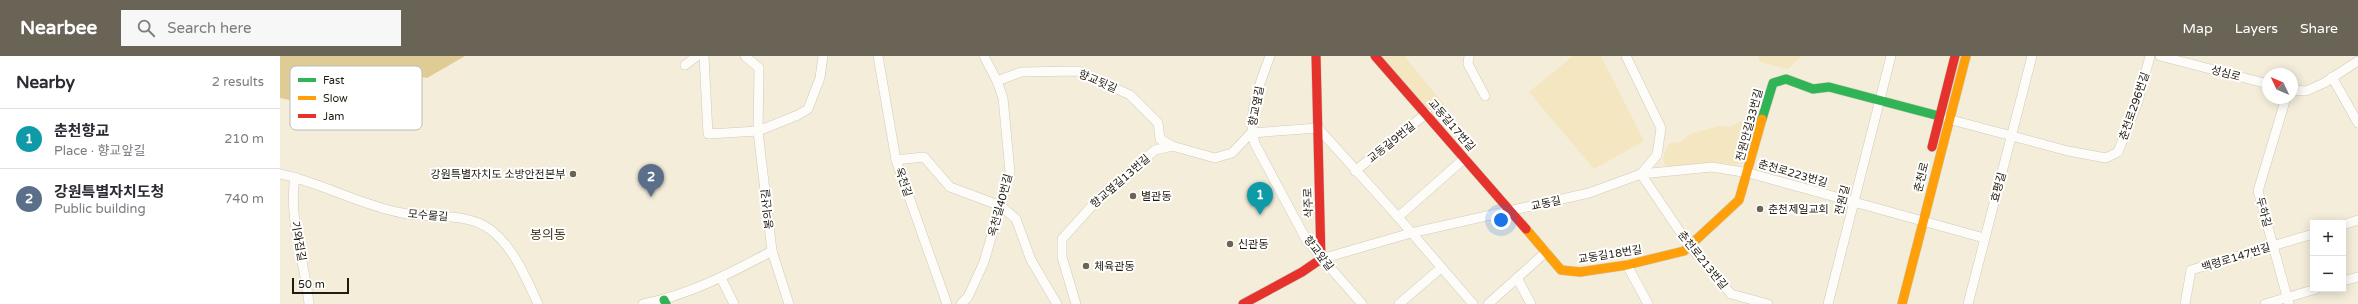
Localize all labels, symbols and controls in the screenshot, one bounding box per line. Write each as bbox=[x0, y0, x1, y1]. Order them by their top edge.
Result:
search box bbox=[121, 10, 401, 46]
text: Nearbee bbox=[20, 17, 97, 39]
icon: search bbox=[135, 17, 157, 39]
text: Search here bbox=[167, 19, 252, 37]
text: Map bbox=[2183, 20, 2213, 37]
text: Layers bbox=[2235, 20, 2278, 37]
text: Share bbox=[2300, 20, 2338, 37]
street label: 성심로 bbox=[2210, 63, 2242, 84]
legend bbox=[290, 66, 422, 130]
street label: 향교뒷길 bbox=[1077, 68, 1119, 95]
north arrow bbox=[2262, 68, 2298, 104]
street label: 춘천로296번길 bbox=[2117, 70, 2152, 142]
text: Nearby bbox=[16, 72, 75, 93]
text: 2 results bbox=[212, 74, 264, 90]
text: Fast bbox=[323, 74, 344, 87]
street label: 향교옆길 bbox=[1246, 85, 1267, 127]
street label: 전원안길33번길 bbox=[1734, 87, 1765, 163]
text: Slow bbox=[323, 92, 348, 105]
street label: 교동길17번길 bbox=[1426, 97, 1478, 154]
text: Jam bbox=[323, 110, 344, 123]
street label: 교동길9번길 bbox=[1365, 119, 1418, 166]
text: 춘천향교 bbox=[54, 122, 109, 140]
text: 1 bbox=[25, 131, 33, 147]
text: 210 m bbox=[224, 131, 264, 147]
text: Place · 향교앞길 bbox=[54, 143, 145, 159]
street label: 향교옆길13번길 bbox=[1088, 152, 1153, 211]
street label: 춘천로223번길 bbox=[1757, 157, 1829, 190]
street label: 춘천로 bbox=[1912, 161, 1931, 193]
pin: 2 bbox=[638, 164, 664, 197]
street label: 옥천길 bbox=[892, 166, 915, 199]
place label: 강원특별자치도 소방안전본부 bbox=[431, 168, 565, 181]
marker: 강원특별자치도 소방안전본부 bbox=[568, 169, 578, 179]
street label: 효평길 bbox=[1988, 171, 2009, 203]
street label: 옥천길40번길 bbox=[986, 172, 1015, 238]
pin: 1 bbox=[1247, 182, 1273, 215]
text: 강원특별자치도청 bbox=[54, 183, 164, 201]
street label: 전원길 bbox=[1833, 184, 1852, 216]
street label: 봉의산길 bbox=[759, 188, 776, 230]
street label: 삭주로 bbox=[1301, 188, 1316, 218]
place label: 별관동 bbox=[1141, 190, 1171, 203]
text: 2 bbox=[25, 191, 33, 207]
text: 740 m bbox=[224, 191, 264, 207]
marker: 별관동 bbox=[1128, 191, 1138, 201]
street label: 교동길 bbox=[1530, 194, 1562, 213]
street label: 두하길 bbox=[2253, 196, 2274, 228]
text: Public building bbox=[54, 201, 146, 217]
place label: 춘천제일교회 bbox=[1768, 203, 1829, 216]
marker: 춘천제일교회 bbox=[1755, 204, 1765, 214]
street label: 모수물길 bbox=[407, 207, 449, 224]
your location bbox=[1491, 210, 1511, 230]
street label: 기와집길 bbox=[289, 220, 308, 262]
map controls bbox=[2310, 220, 2346, 292]
button: + bbox=[2310, 220, 2346, 256]
district label: 봉의동 bbox=[530, 227, 566, 243]
street label: 춘천로213번길 bbox=[1675, 229, 1730, 292]
street label: 향교앞길 bbox=[1301, 233, 1336, 273]
place label: 신관동 bbox=[1238, 238, 1268, 251]
marker: 신관동 bbox=[1225, 239, 1235, 249]
street label: 백령로147번길 bbox=[2200, 241, 2272, 274]
street label: 교동길18번길 bbox=[1577, 243, 1643, 266]
button: − bbox=[2310, 256, 2346, 292]
place label: 체육관동 bbox=[1094, 260, 1134, 273]
marker: 체육관동 bbox=[1081, 261, 1091, 271]
scale bar bbox=[292, 276, 349, 295]
text: 50 m bbox=[298, 278, 325, 291]

